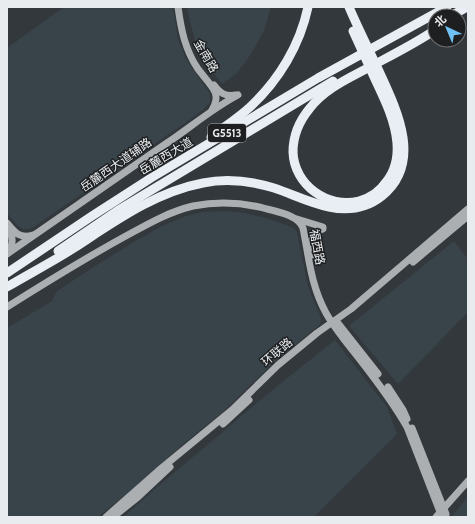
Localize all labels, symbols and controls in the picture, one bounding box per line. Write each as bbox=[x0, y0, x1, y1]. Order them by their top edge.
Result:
north arrow bbox=[427, 8, 467, 48]
text: 北 bbox=[431, 12, 449, 30]
street label: 金南路 bbox=[191, 36, 222, 75]
road number: G5513 bbox=[208, 124, 246, 142]
street label: 岳麓西大道辅路 bbox=[77, 134, 154, 195]
street label: 岳麓西大道 bbox=[136, 134, 195, 177]
street label: 福西路 bbox=[307, 228, 328, 266]
street label: 环联路 bbox=[258, 334, 295, 369]

